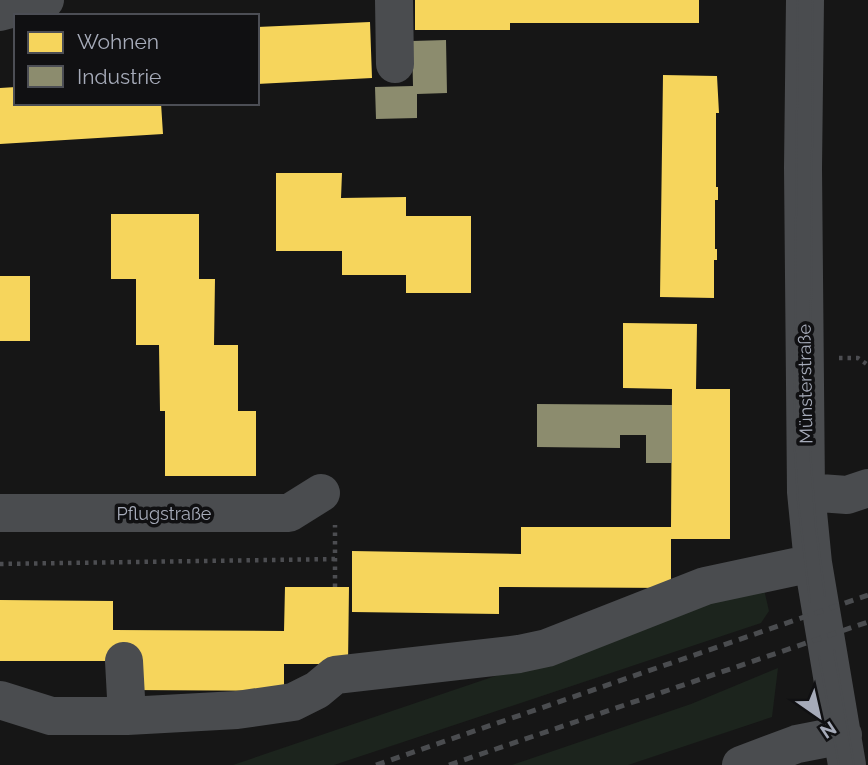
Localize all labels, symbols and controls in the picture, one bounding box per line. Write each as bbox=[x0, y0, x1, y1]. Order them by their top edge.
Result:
legend bbox=[14, 14, 259, 105]
text: Wohnen bbox=[77, 29, 159, 54]
text: Industrie bbox=[77, 64, 161, 89]
street label: Münsterstraße bbox=[793, 324, 817, 444]
street label: Pflugstraße bbox=[117, 503, 212, 524]
north arrow bbox=[784, 681, 854, 751]
text: N bbox=[816, 717, 841, 743]

